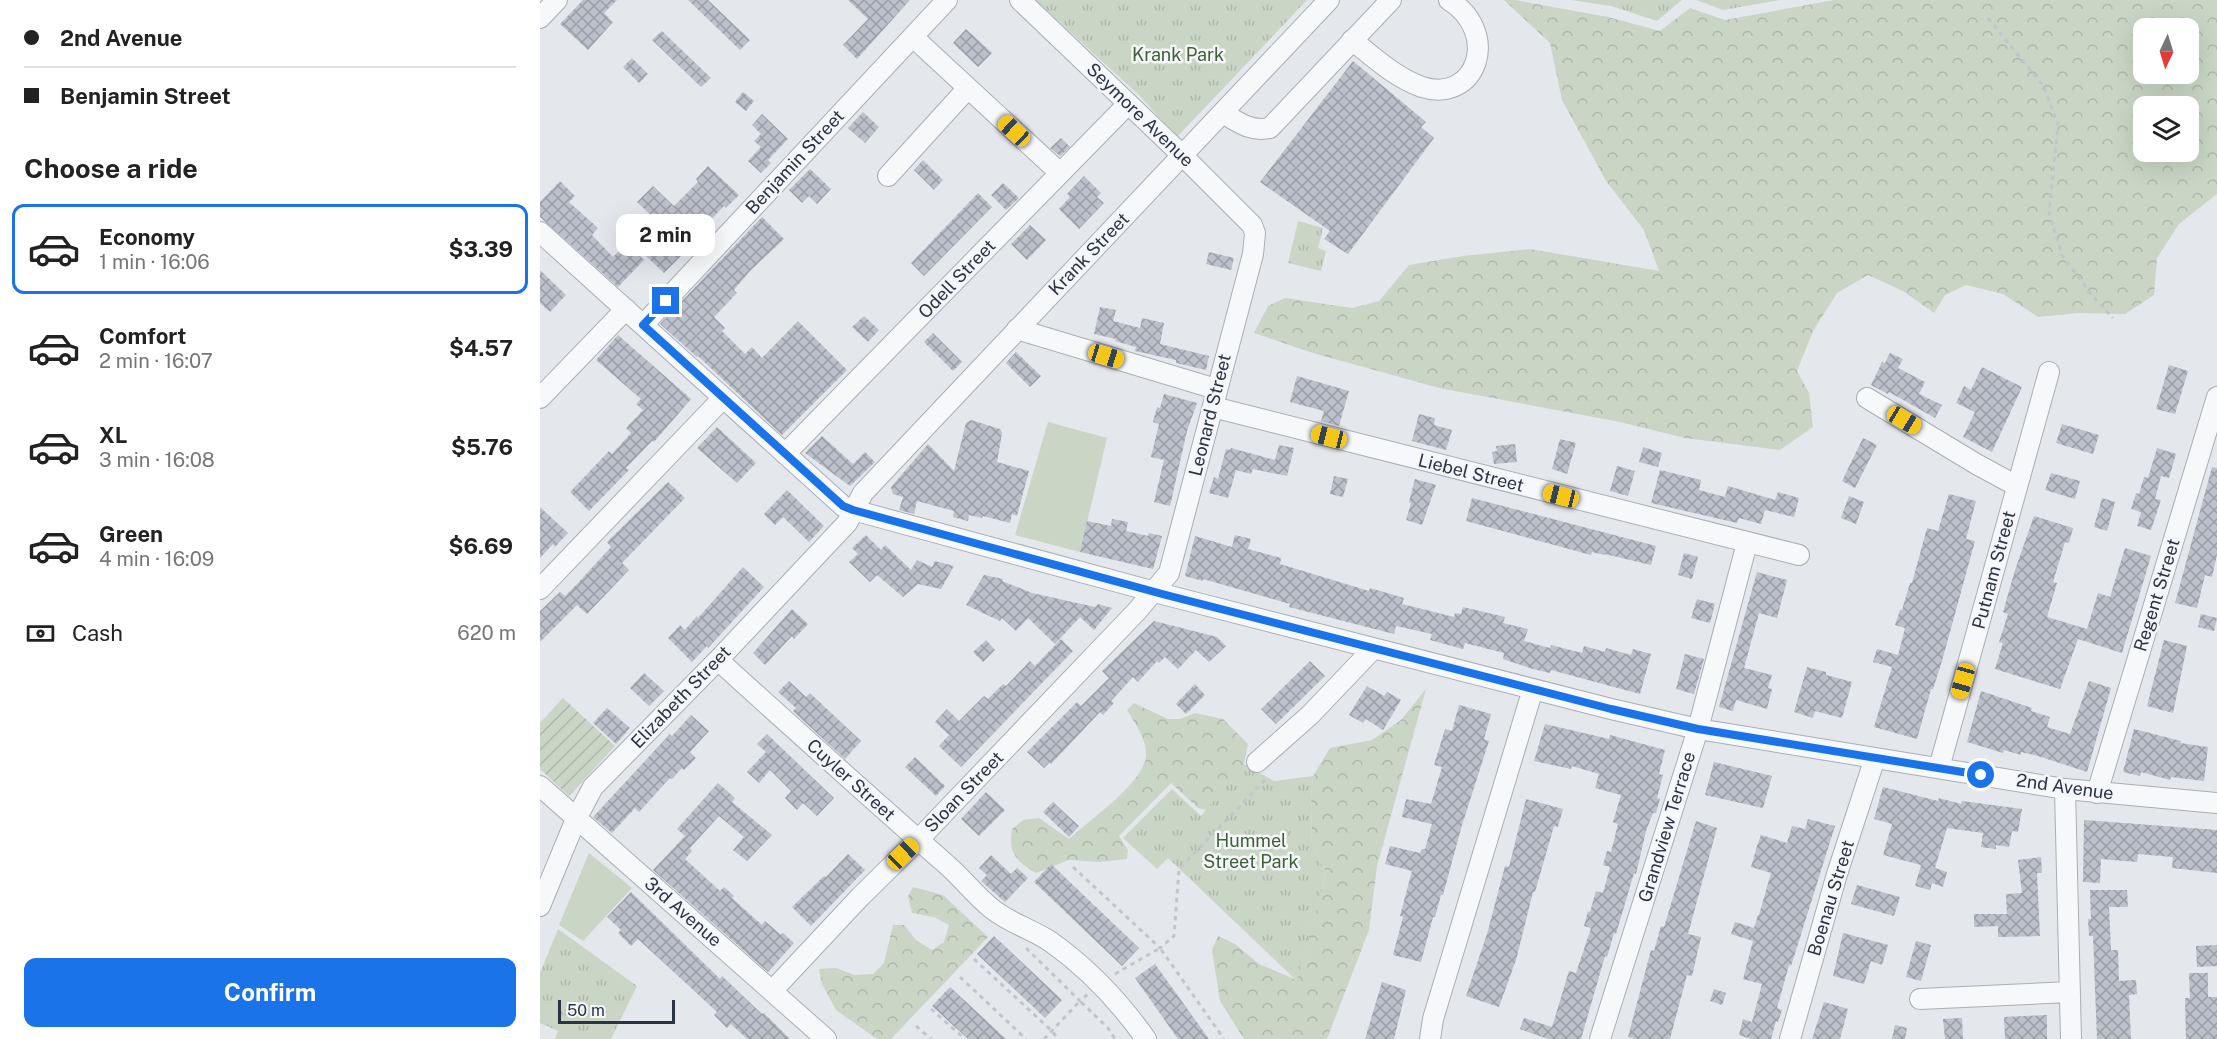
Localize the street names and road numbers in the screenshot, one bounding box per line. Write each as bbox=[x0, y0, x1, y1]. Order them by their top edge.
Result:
street label: Seymore Avenue bbox=[1082, 58, 1198, 171]
street label: Benjamin Street bbox=[741, 105, 848, 218]
street label: Krank Street bbox=[1044, 208, 1133, 299]
street label: Odell Street bbox=[914, 235, 999, 322]
street label: Leonard Street bbox=[1184, 352, 1235, 478]
street label: Liebel Street bbox=[1416, 449, 1526, 496]
street label: Putnam Street bbox=[1968, 508, 2019, 631]
street label: Regent Street bbox=[2129, 536, 2184, 654]
street label: Elizabeth Street bbox=[626, 641, 735, 752]
street label: Cuyler Street bbox=[803, 734, 900, 825]
street label: Sloan Street bbox=[920, 747, 1007, 837]
street label: Grandview Terrace bbox=[1634, 749, 1699, 905]
street label: 2nd Avenue bbox=[2015, 769, 2115, 804]
street label: Boenau Street bbox=[1803, 837, 1858, 958]
street label: 3rd Avenue bbox=[641, 872, 726, 951]

